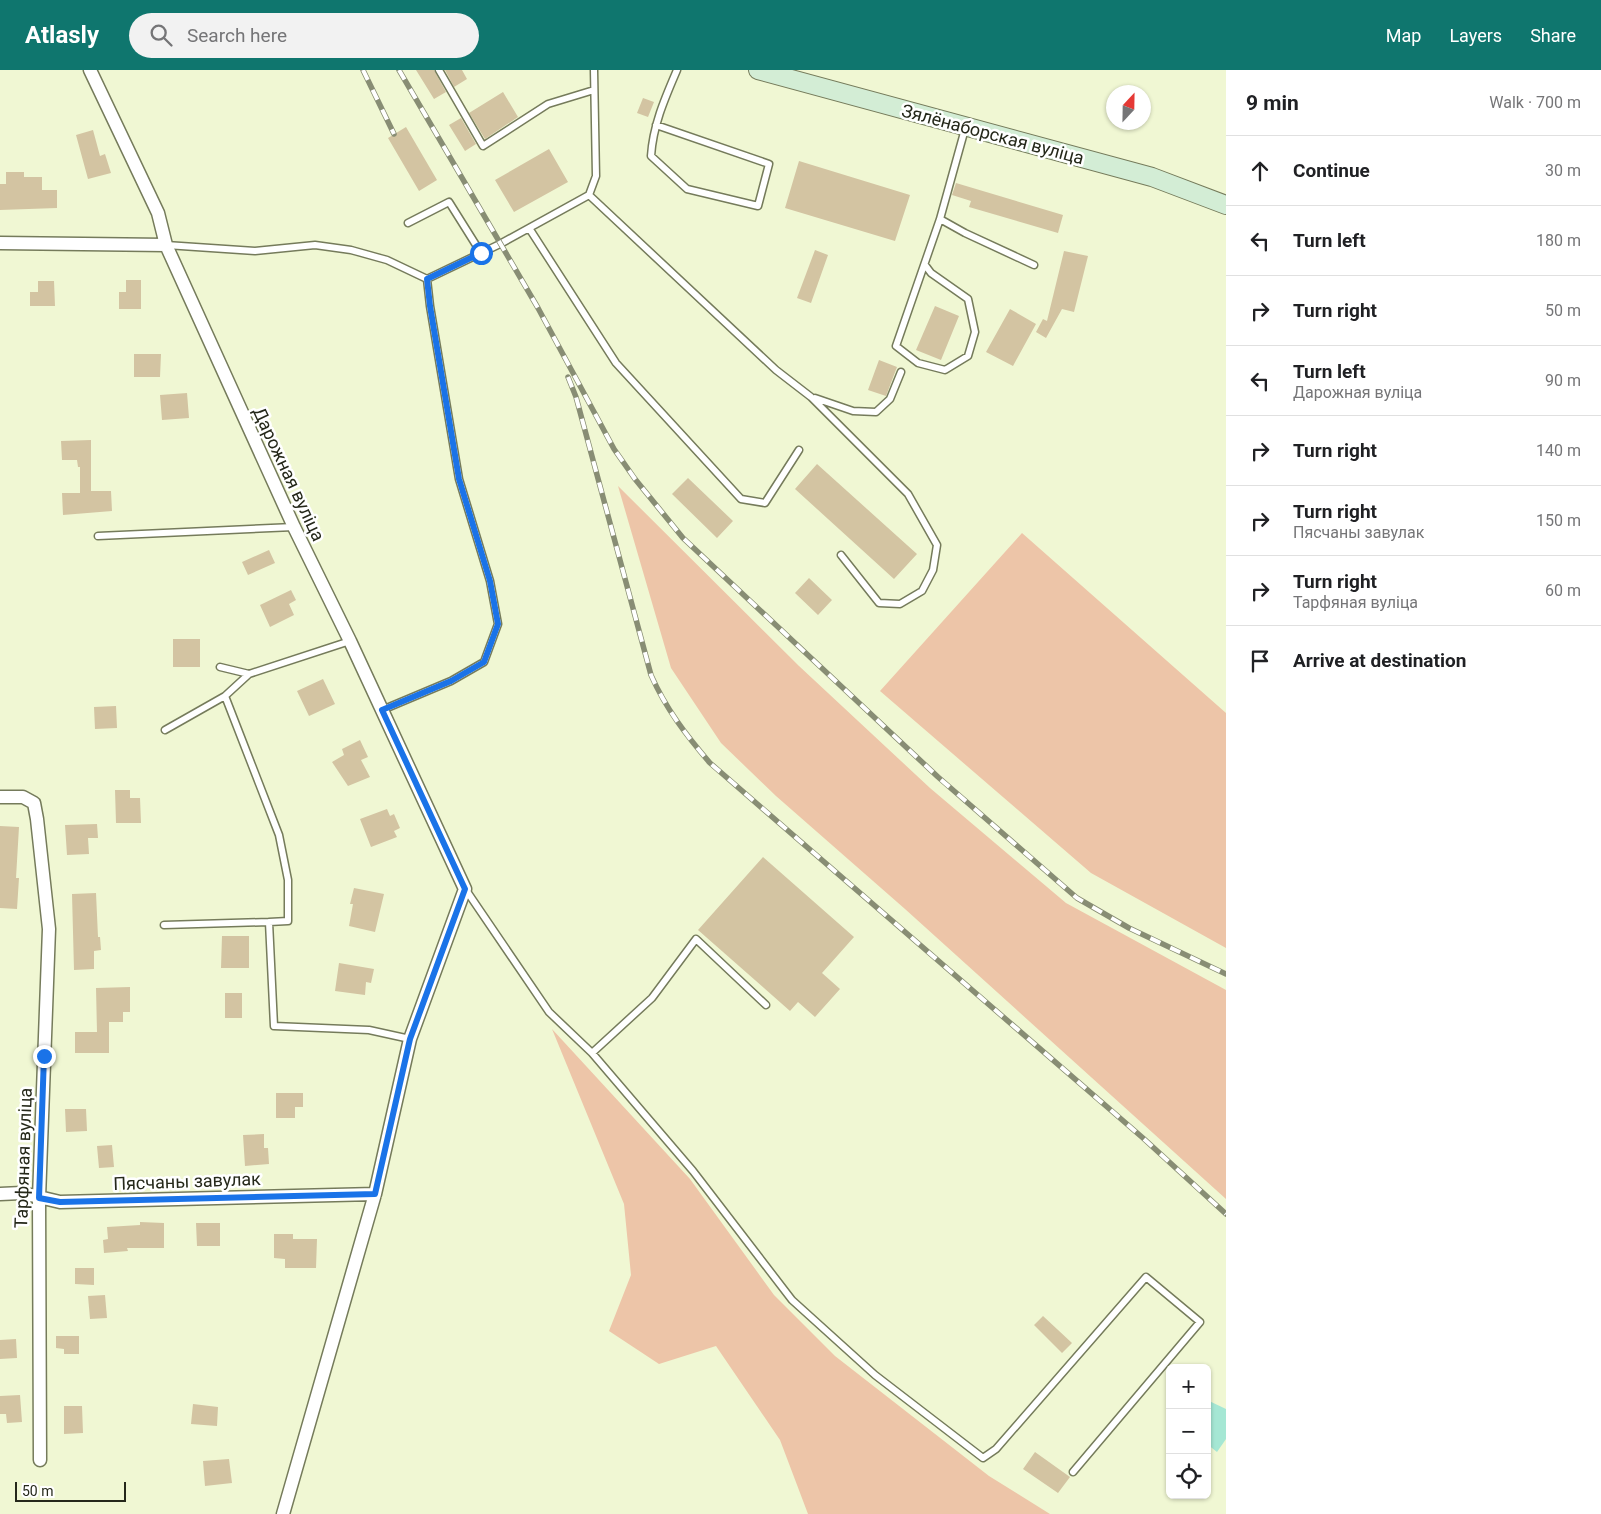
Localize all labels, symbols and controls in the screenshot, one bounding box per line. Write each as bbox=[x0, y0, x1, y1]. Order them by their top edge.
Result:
search box bbox=[129, 13, 479, 58]
text: Atlasly bbox=[25, 21, 99, 49]
icon: search bbox=[147, 21, 175, 49]
text: Search here bbox=[187, 24, 287, 47]
text: Map bbox=[1386, 25, 1421, 46]
text: Layers bbox=[1449, 25, 1502, 46]
text: Share bbox=[1530, 25, 1576, 46]
north arrow bbox=[1106, 85, 1151, 130]
text: 9 min bbox=[1246, 91, 1299, 115]
text: Walk · 700 m bbox=[1489, 93, 1581, 112]
street label: Зялёнаборская вуліца bbox=[900, 100, 1086, 168]
icon: ahead bbox=[1246, 157, 1274, 185]
text: Continue bbox=[1293, 159, 1370, 182]
text: 30 m bbox=[1545, 161, 1581, 180]
icon: left bbox=[1246, 227, 1274, 255]
text: Turn left bbox=[1293, 229, 1366, 252]
text: 180 m bbox=[1536, 231, 1581, 250]
route start bbox=[470, 242, 493, 265]
icon: right bbox=[1246, 297, 1274, 325]
text: Turn right bbox=[1293, 299, 1377, 322]
text: 50 m bbox=[1545, 301, 1581, 320]
text: Turn left bbox=[1293, 360, 1366, 383]
icon: left bbox=[1246, 367, 1274, 395]
text: 90 m bbox=[1545, 371, 1581, 390]
text: Дарожная вуліца bbox=[1293, 383, 1422, 402]
street label: Дарожная вуліца bbox=[249, 404, 329, 544]
icon: right bbox=[1246, 437, 1274, 465]
text: Turn right bbox=[1293, 439, 1377, 462]
text: 140 m bbox=[1536, 441, 1581, 460]
text: Turn right bbox=[1293, 500, 1377, 523]
icon: right bbox=[1246, 507, 1274, 535]
text: 150 m bbox=[1536, 511, 1581, 530]
text: Пясчаны завулак bbox=[1293, 523, 1424, 542]
text: Turn right bbox=[1293, 570, 1377, 593]
icon: right bbox=[1246, 577, 1274, 605]
text: 60 m bbox=[1545, 581, 1581, 600]
text: Тарфяная вуліца bbox=[1293, 593, 1418, 612]
icon: arrive bbox=[1246, 647, 1274, 675]
text: Arrive at destination bbox=[1293, 649, 1466, 672]
route end bbox=[33, 1045, 56, 1068]
street label: Тарфяная вуліца bbox=[10, 1087, 36, 1229]
street label: Пясчаны завулак bbox=[113, 1168, 261, 1194]
map controls bbox=[1166, 1364, 1211, 1499]
button: + bbox=[1166, 1364, 1211, 1409]
button: − bbox=[1166, 1409, 1211, 1454]
button: locate bbox=[1166, 1454, 1211, 1499]
scale bar bbox=[15, 1479, 126, 1502]
text: 50 m bbox=[22, 1483, 54, 1499]

